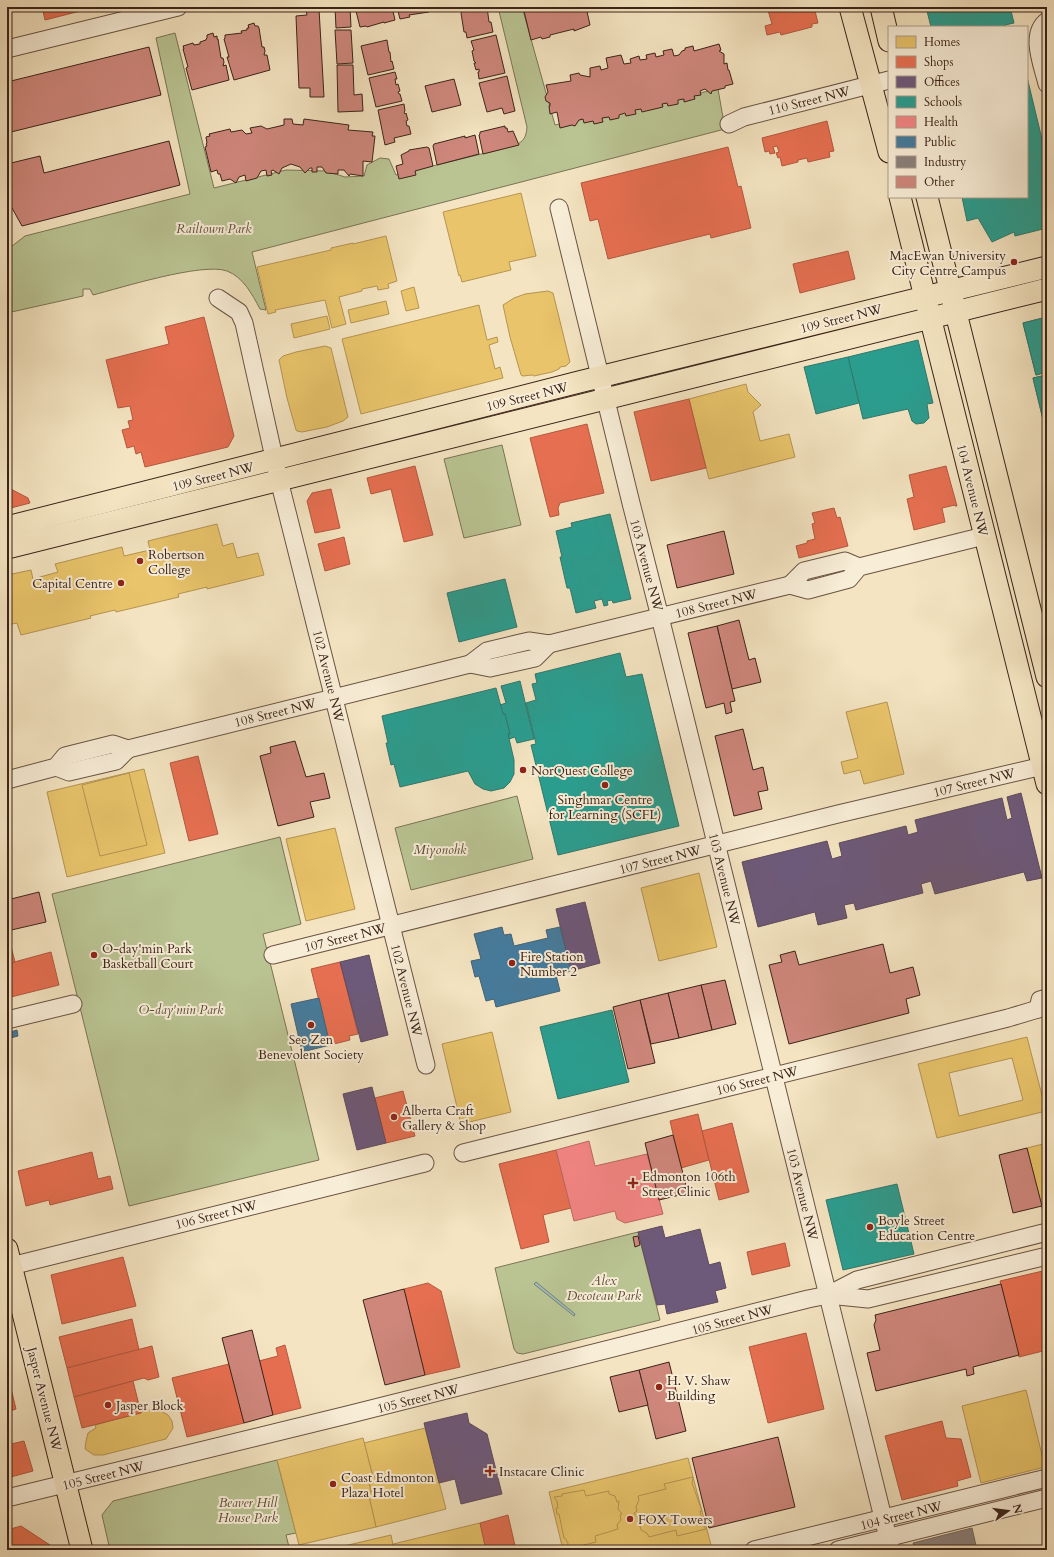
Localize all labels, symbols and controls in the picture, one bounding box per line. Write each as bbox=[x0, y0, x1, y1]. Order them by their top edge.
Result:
legend bbox=[888, 26, 1028, 198]
text: Homes bbox=[924, 34, 960, 50]
text: Shops bbox=[924, 54, 953, 70]
text: Offices bbox=[924, 74, 960, 90]
street label: 110 Street NW bbox=[766, 82, 853, 120]
text: Schools bbox=[924, 94, 962, 110]
text: Health bbox=[924, 114, 959, 130]
text: Public bbox=[924, 134, 957, 150]
text: Industry bbox=[924, 154, 967, 170]
text: Other bbox=[924, 174, 955, 190]
park label: Railtown Park bbox=[176, 220, 252, 238]
place label: MacEwan University City Centre Campus bbox=[889, 247, 1006, 280]
marker: MacEwan University City Centre Campus bbox=[1009, 257, 1019, 267]
street label: 109 Street NW bbox=[798, 300, 885, 338]
street label: 109 Street NW bbox=[484, 378, 571, 416]
street label: 104 Avenue NW bbox=[952, 442, 992, 539]
street label: 109 Street NW bbox=[170, 458, 257, 496]
street label: 103 Avenue NW bbox=[625, 517, 667, 614]
place label: Robertson College bbox=[148, 546, 205, 579]
marker: Robertson College bbox=[135, 556, 145, 566]
place label: Capital Centre bbox=[32, 575, 113, 593]
marker: Capital Centre bbox=[116, 578, 126, 588]
street label: 108 Street NW bbox=[673, 585, 760, 623]
street label: 102 Avenue NW bbox=[308, 628, 348, 725]
street label: 108 Street NW bbox=[232, 694, 319, 732]
place label: NorQuest College bbox=[531, 762, 633, 780]
street label: 107 Street NW bbox=[931, 764, 1018, 802]
marker: NorQuest College bbox=[518, 765, 528, 775]
marker: Singhmar Centre for Learning (SCFL) bbox=[600, 780, 610, 790]
place label: Singhmar Centre for Learning (SCFL) bbox=[549, 791, 661, 824]
street label: 103 Avenue NW bbox=[704, 831, 744, 928]
park label: Miyonohk bbox=[414, 841, 467, 859]
street label: 107 Street NW bbox=[617, 841, 704, 879]
street label: 107 Street NW bbox=[302, 919, 389, 957]
place label: O-day'min Park Basketball Court bbox=[102, 940, 193, 973]
street label: 102 Avenue NW bbox=[386, 942, 426, 1039]
place label: Fire Station Number 2 bbox=[520, 948, 584, 981]
marker: O-day'min Park Basketball Court bbox=[89, 950, 99, 960]
marker: Fire Station Number 2 bbox=[507, 958, 517, 968]
park label: O-day'min Park bbox=[138, 1001, 224, 1019]
marker: See Zen Benevolent Society bbox=[306, 1020, 316, 1030]
place label: See Zen Benevolent Society bbox=[258, 1031, 364, 1064]
street label: 106 Street NW bbox=[714, 1062, 801, 1100]
place label: Alberta Craft Gallery & Shop bbox=[402, 1102, 486, 1135]
marker: Alberta Craft Gallery & Shop bbox=[389, 1112, 399, 1122]
street label: 103 Avenue NW bbox=[782, 1146, 822, 1243]
place label: Edmonton 106th Street Clinic bbox=[642, 1168, 736, 1201]
marker: Edmonton 106th Street Clinic bbox=[627, 1177, 639, 1189]
street label: 106 Street NW bbox=[173, 1196, 260, 1234]
place label: Boyle Street Education Centre bbox=[878, 1212, 975, 1245]
marker: Boyle Street Education Centre bbox=[865, 1222, 875, 1232]
park label: Alex Decoteau Park bbox=[567, 1272, 642, 1305]
street label: 105 Street NW bbox=[690, 1300, 776, 1339]
street label: Jasper Avenue NW bbox=[22, 1343, 66, 1454]
place label: H. V. Shaw Building bbox=[667, 1372, 731, 1405]
street label: 105 Street NW bbox=[375, 1380, 462, 1418]
marker: H. V. Shaw Building bbox=[654, 1382, 664, 1392]
place label: Jasper Block bbox=[114, 1397, 184, 1415]
marker: Jasper Block bbox=[103, 1400, 113, 1410]
street label: 105 Street NW bbox=[60, 1457, 147, 1495]
place label: Instacare Clinic bbox=[499, 1463, 585, 1481]
marker: Instacare Clinic bbox=[484, 1465, 496, 1477]
place label: Coast Edmonton Plaza Hotel bbox=[341, 1469, 435, 1502]
marker: Coast Edmonton Plaza Hotel bbox=[328, 1479, 338, 1489]
north arrow bbox=[988, 1491, 1028, 1531]
park label: Beaver Hill House Park bbox=[218, 1494, 278, 1527]
street label: 104 Street NW bbox=[858, 1497, 945, 1535]
text: N bbox=[1009, 1502, 1026, 1516]
place label: FOX Towers bbox=[638, 1511, 712, 1529]
marker: FOX Towers bbox=[625, 1514, 635, 1524]

